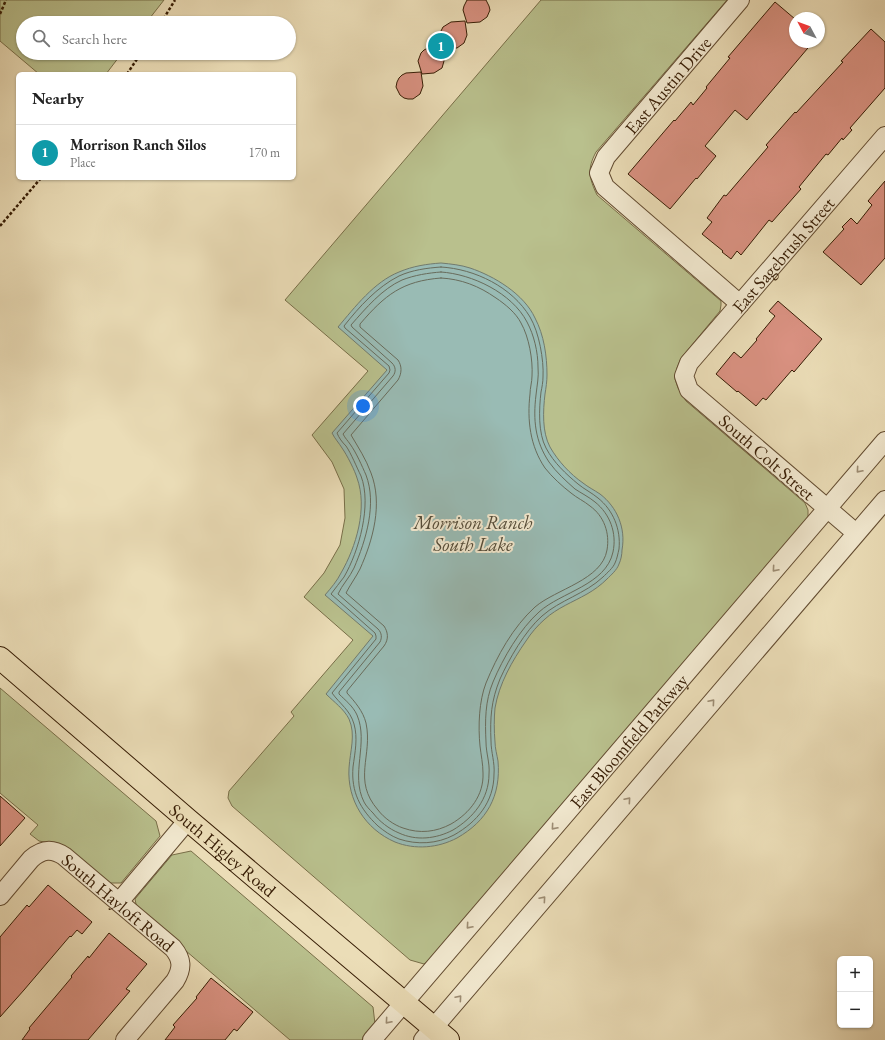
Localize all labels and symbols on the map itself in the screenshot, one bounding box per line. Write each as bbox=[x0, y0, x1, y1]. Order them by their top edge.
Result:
north arrow bbox=[789, 12, 825, 48]
pin: 1 bbox=[428, 31, 454, 61]
street label: East Austin Drive bbox=[619, 31, 716, 139]
street label: East Sagebrush Street bbox=[726, 192, 839, 317]
your location bbox=[353, 396, 373, 416]
street label: South Colt Street bbox=[714, 409, 820, 505]
one-way arrow bbox=[857, 465, 864, 473]
water label: Morrison Ranch South Lake bbox=[412, 510, 533, 557]
one-way arrow bbox=[772, 564, 779, 571]
street label: East Bloomfield Parkway bbox=[564, 669, 692, 813]
one-way arrow bbox=[708, 699, 715, 706]
street label: South Higley Road bbox=[165, 798, 282, 902]
one-way arrow bbox=[623, 798, 630, 805]
one-way arrow bbox=[551, 823, 558, 830]
street label: South Hayloft Road bbox=[57, 848, 180, 957]
one-way arrow bbox=[539, 897, 546, 904]
one-way arrow bbox=[467, 921, 474, 929]
one-way arrow bbox=[454, 995, 461, 1003]
one-way arrow bbox=[386, 1017, 393, 1024]

